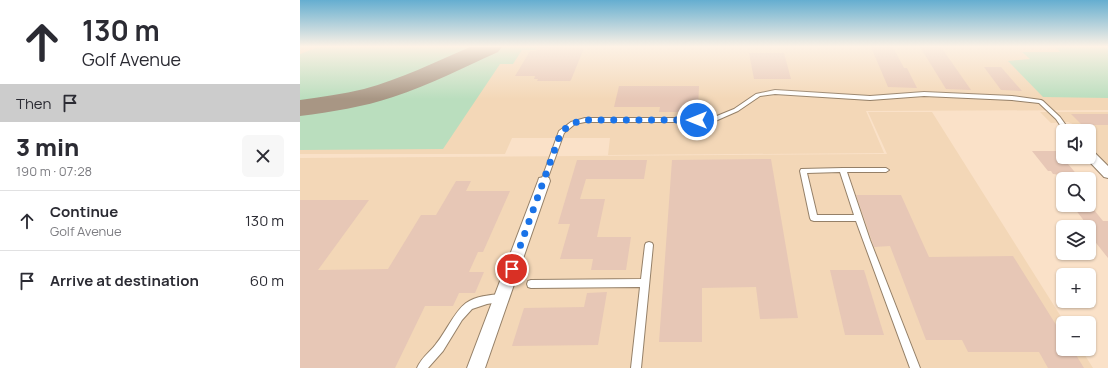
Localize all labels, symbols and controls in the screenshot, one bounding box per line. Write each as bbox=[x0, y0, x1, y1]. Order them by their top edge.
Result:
text: 130 m bbox=[82, 11, 160, 49]
icon: ahead bbox=[16, 16, 68, 68]
text: Golf Avenue bbox=[82, 47, 181, 71]
icon: arrive bbox=[59, 92, 81, 114]
text: Then bbox=[16, 93, 51, 114]
position arrow bbox=[676, 99, 718, 141]
map controls bbox=[1056, 124, 1096, 356]
button: sound bbox=[1056, 124, 1096, 164]
text: 3 min bbox=[16, 130, 79, 163]
button: close bbox=[242, 135, 284, 177]
text: 190 m · 07:28 bbox=[16, 162, 92, 180]
button: search bbox=[1056, 172, 1096, 212]
text: Continue bbox=[50, 201, 118, 222]
icon: ahead bbox=[16, 210, 38, 232]
text: 130 m bbox=[245, 210, 284, 231]
button: layers bbox=[1056, 220, 1096, 260]
text: Golf Avenue bbox=[50, 222, 122, 240]
pin bbox=[495, 252, 529, 286]
icon: arrive bbox=[501, 258, 523, 280]
button: + bbox=[1056, 268, 1096, 308]
icon: arrive bbox=[16, 270, 38, 292]
text: Arrive at destination bbox=[50, 270, 199, 291]
text: 60 m bbox=[250, 270, 284, 291]
button: − bbox=[1056, 316, 1096, 356]

